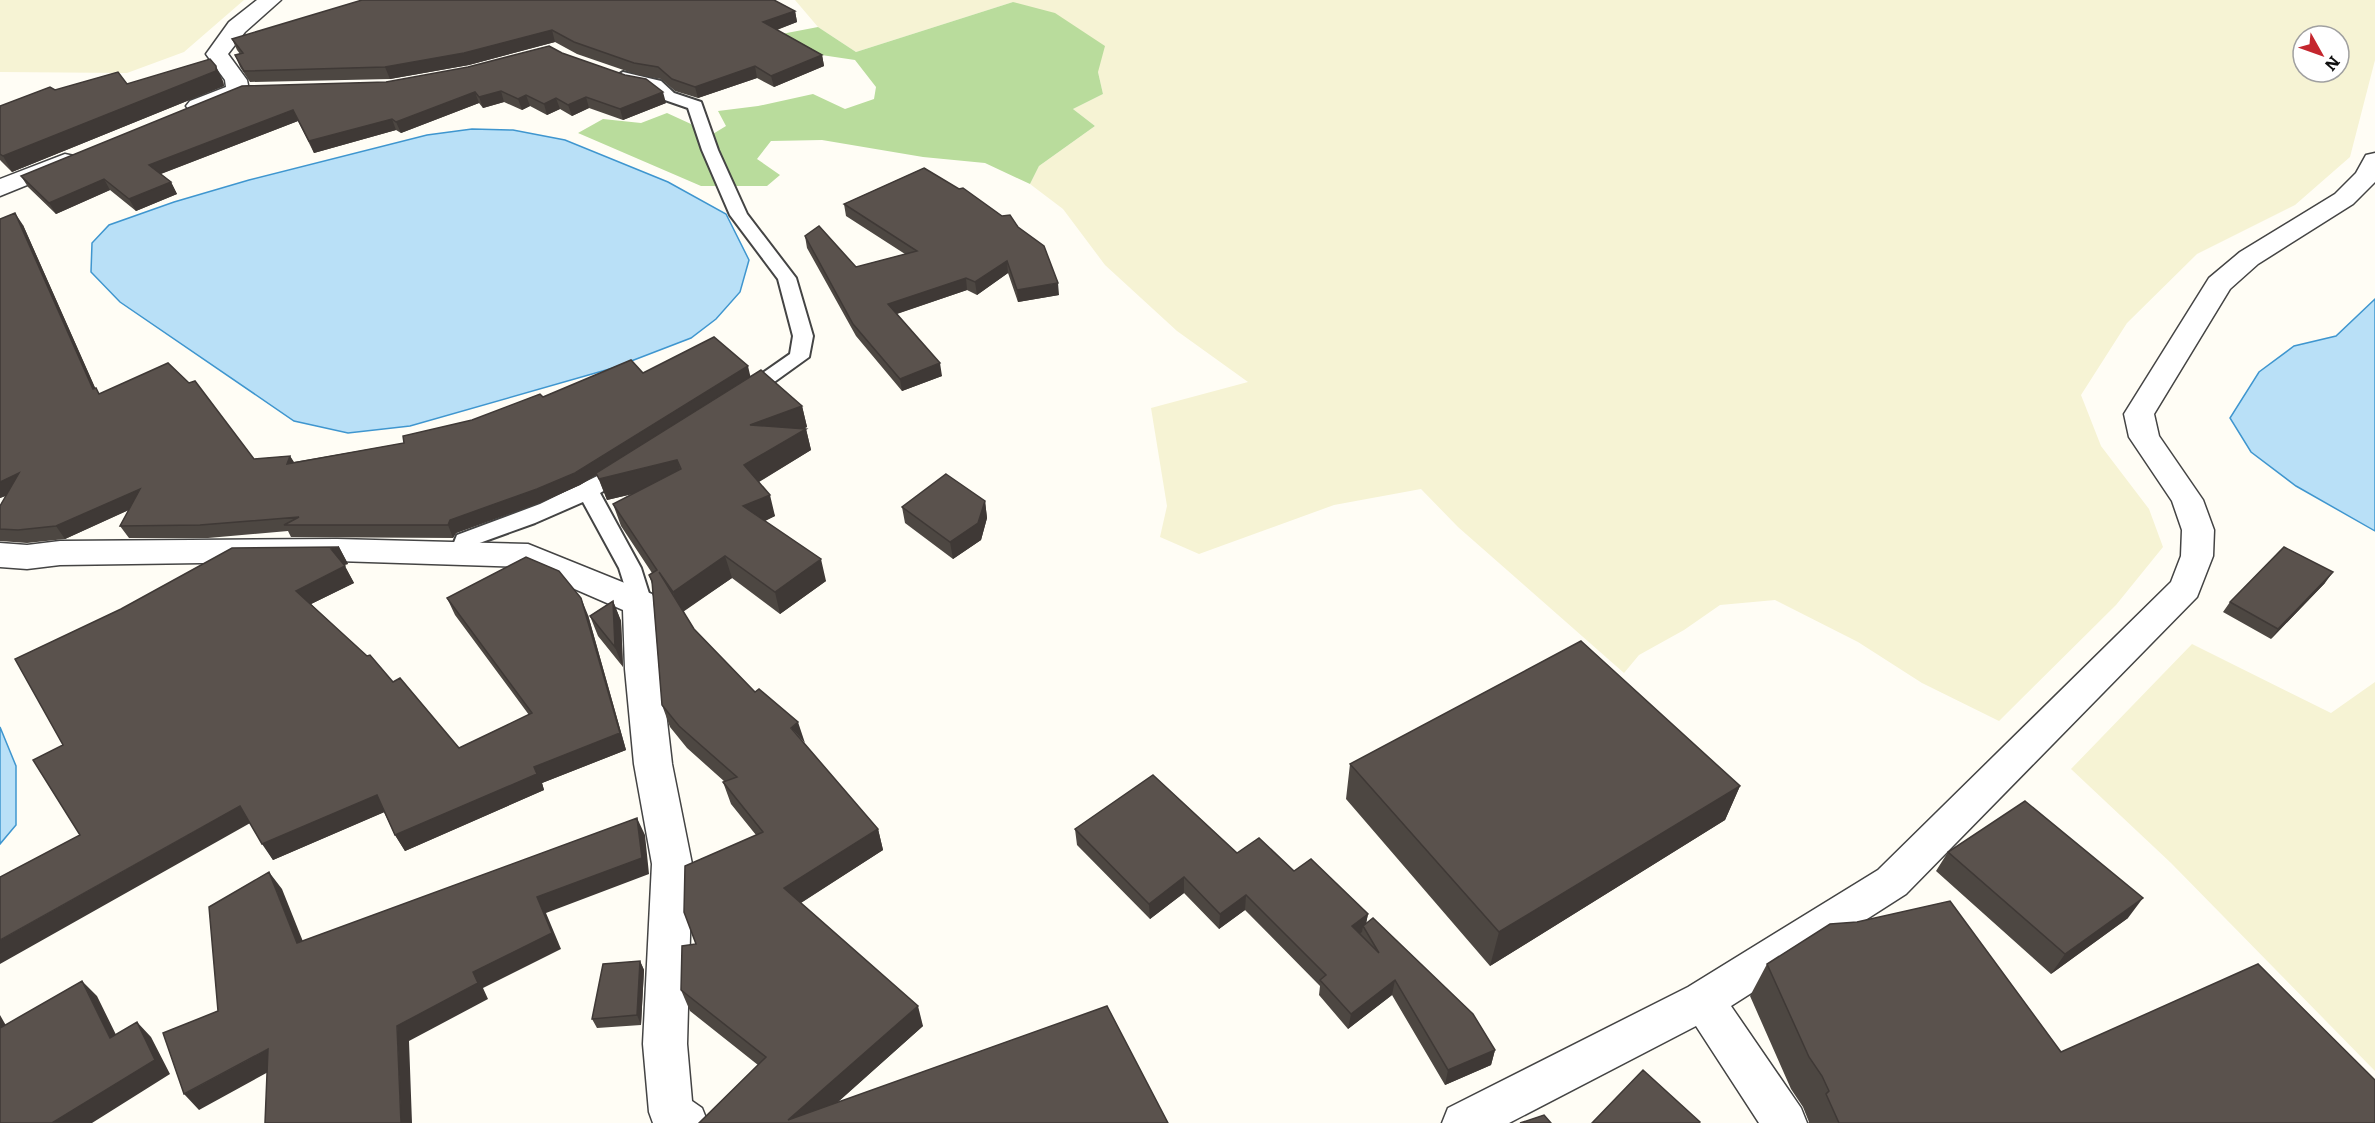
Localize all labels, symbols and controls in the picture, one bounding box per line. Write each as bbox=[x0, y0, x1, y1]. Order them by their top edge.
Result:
north arrow bbox=[2291, 24, 2351, 84]
text: N bbox=[2320, 51, 2347, 77]

